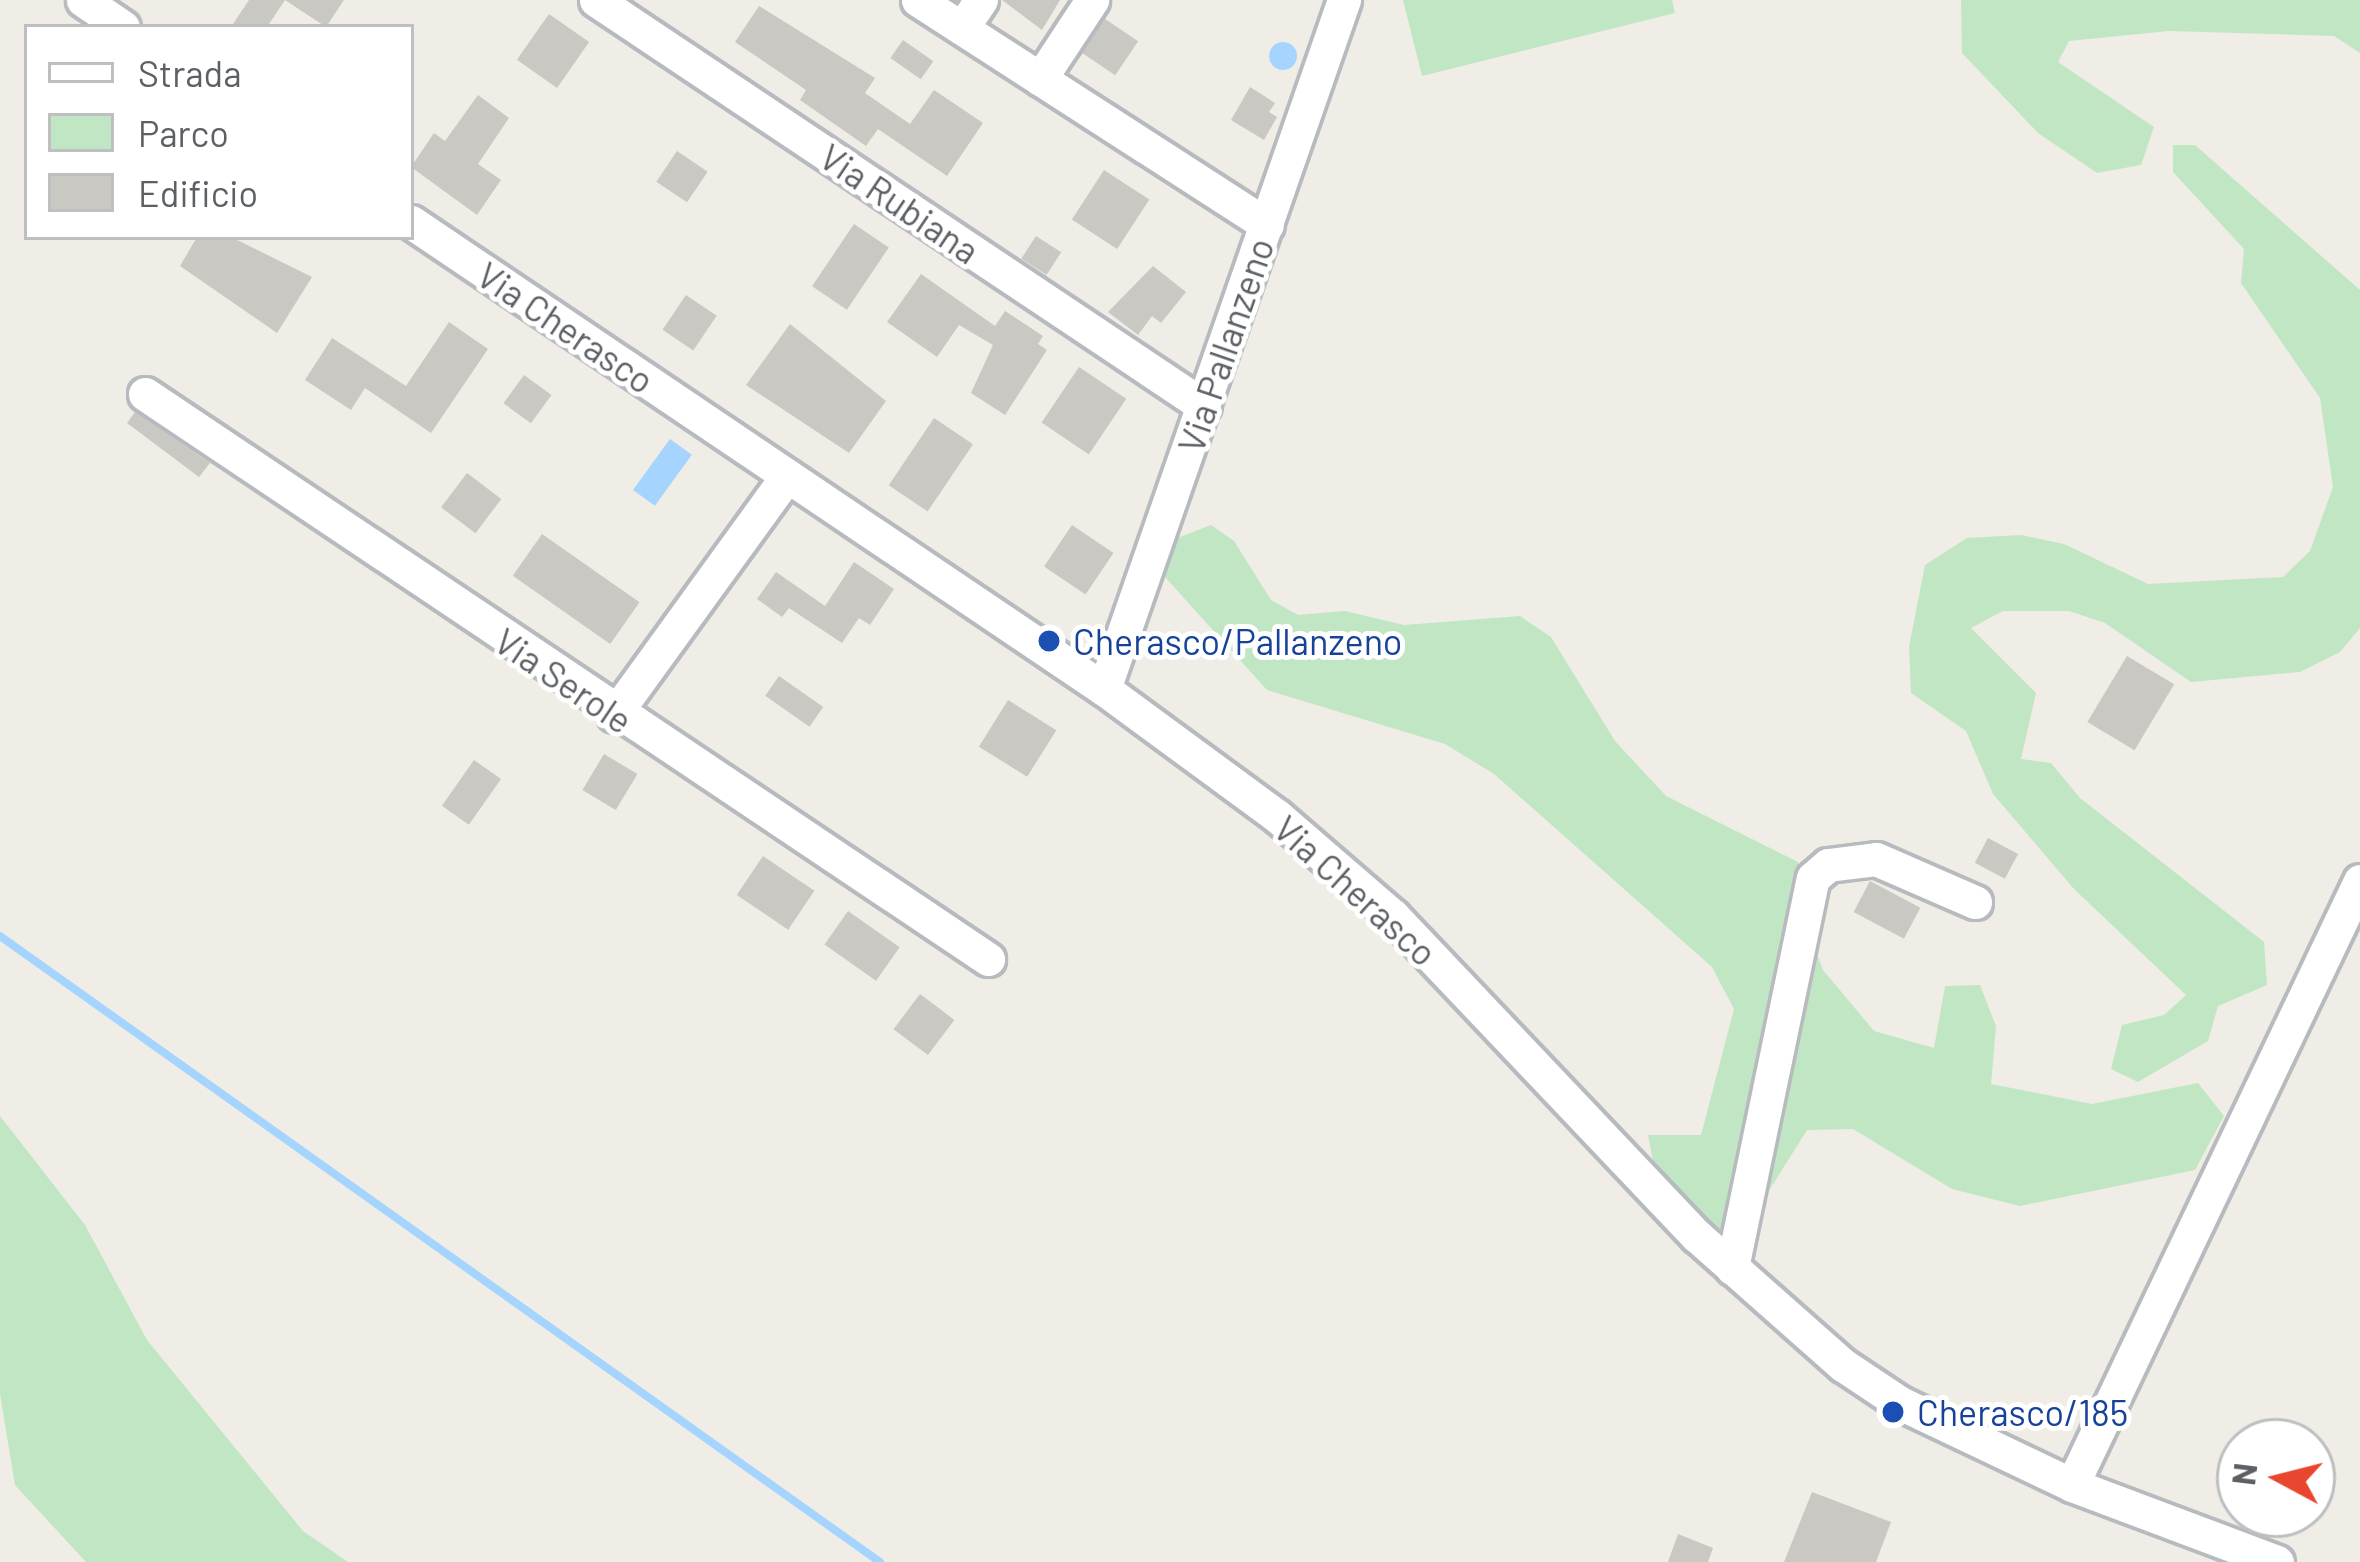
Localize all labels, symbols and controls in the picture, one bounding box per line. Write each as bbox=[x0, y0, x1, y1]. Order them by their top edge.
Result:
legend bbox=[24, 24, 414, 240]
text: Strada bbox=[138, 51, 242, 94]
text: Parco bbox=[138, 111, 229, 154]
street label: Via Rubiana bbox=[812, 134, 988, 272]
text: Edificio bbox=[138, 171, 258, 214]
street label: Via Pallanzeno bbox=[1168, 232, 1282, 458]
street label: Via Cherasco bbox=[470, 252, 662, 402]
street label: Via Serole bbox=[487, 618, 641, 742]
place label: Cherasco/Pallanzeno bbox=[1073, 619, 1402, 663]
marker: Cherasco/Pallanzeno bbox=[1036, 628, 1062, 654]
street label: Via Cherasco bbox=[1266, 806, 1446, 974]
place label: Cherasco/185 bbox=[1917, 1390, 2128, 1434]
marker: Cherasco/185 bbox=[1880, 1399, 1906, 1425]
north arrow bbox=[2216, 1418, 2336, 1538]
text: N bbox=[2222, 1461, 2264, 1487]

